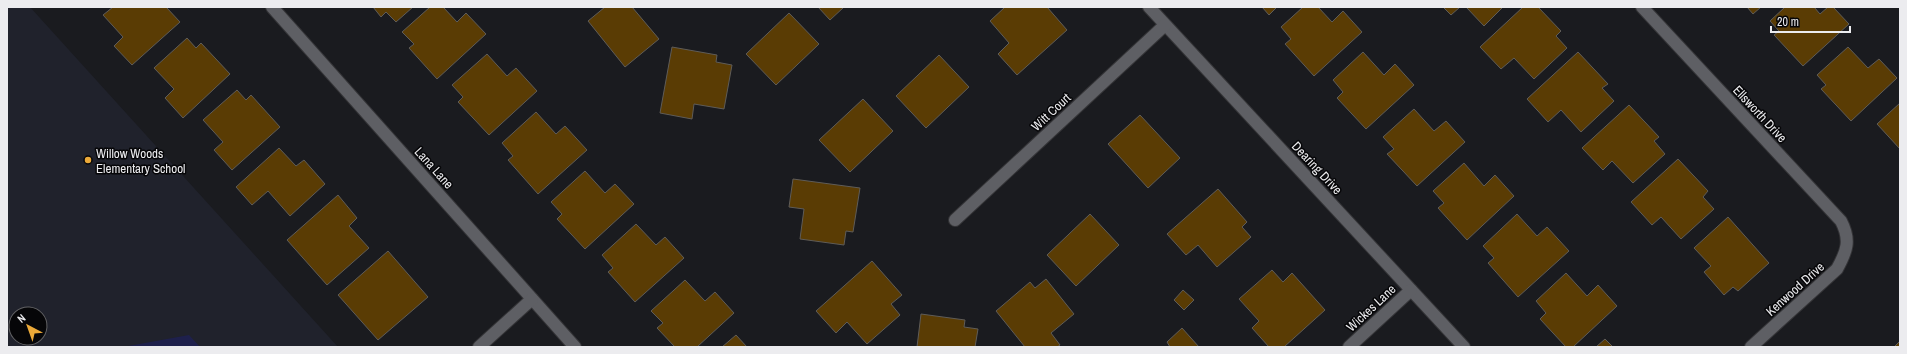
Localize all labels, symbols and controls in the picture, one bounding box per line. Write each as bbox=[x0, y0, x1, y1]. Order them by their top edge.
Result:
scale bar bbox=[1771, 8, 1850, 34]
text: 20 m bbox=[1777, 14, 1799, 30]
street label: Ellsworth Drive bbox=[1729, 82, 1791, 146]
street label: Witt Court bbox=[1028, 89, 1074, 135]
street label: Dearing Drive bbox=[1288, 138, 1346, 198]
street label: Lana Lane bbox=[411, 144, 457, 192]
place label: Willow Woods Elementary School bbox=[96, 145, 185, 177]
marker: Willow Woods Elementary School bbox=[83, 155, 93, 165]
street label: Kenwood Drive bbox=[1762, 258, 1828, 320]
street label: Wickes Lane bbox=[1343, 281, 1399, 335]
north arrow bbox=[8, 306, 48, 346]
text: N bbox=[14, 311, 28, 326]

